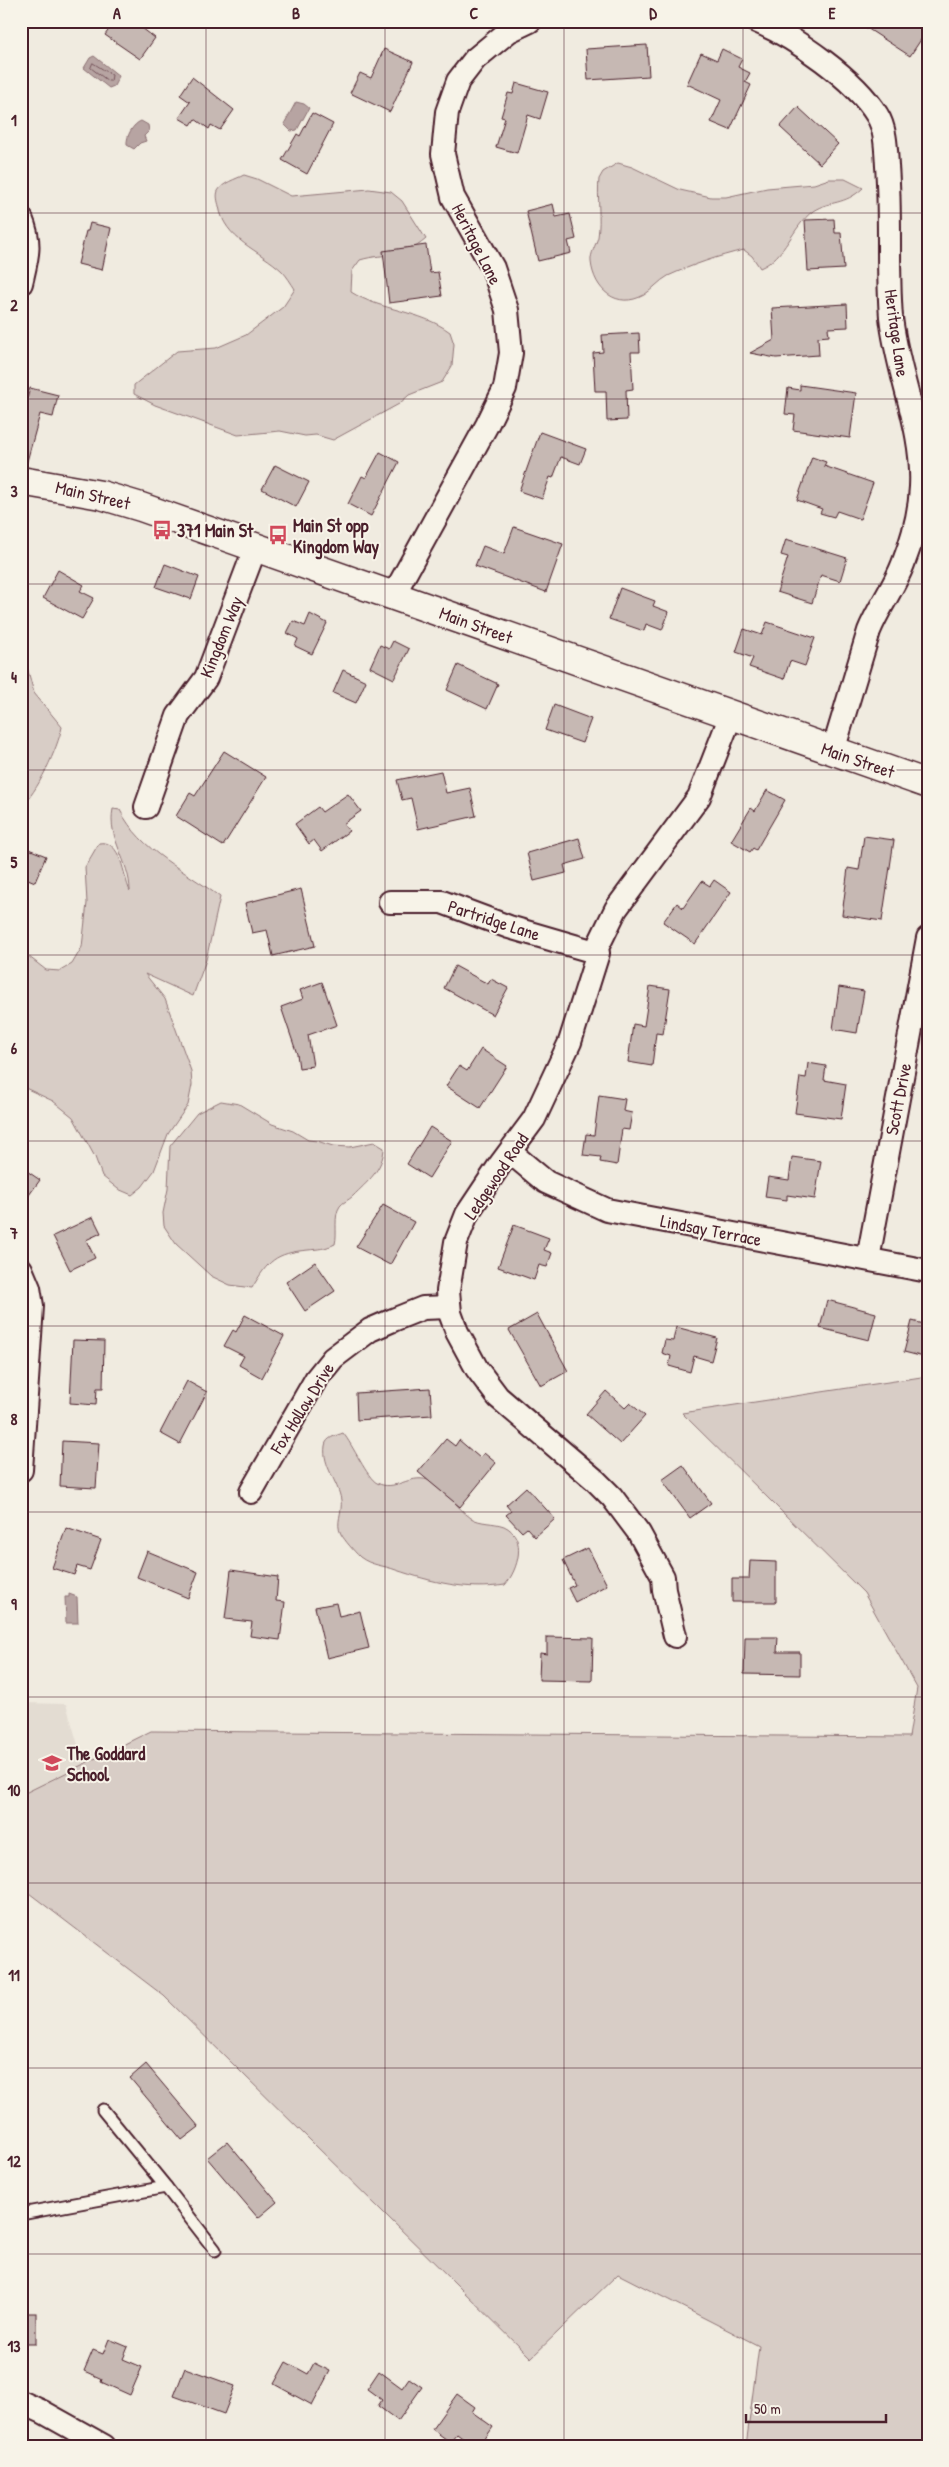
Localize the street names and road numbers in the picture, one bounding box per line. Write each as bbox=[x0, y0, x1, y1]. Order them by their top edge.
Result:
street label: Heritage Lane bbox=[446, 199, 508, 289]
street label: Heritage Lane bbox=[878, 288, 916, 378]
street label: Main Street bbox=[53, 474, 134, 516]
street label: Kingdom Way bbox=[193, 592, 249, 682]
street label: Main Street bbox=[436, 600, 517, 650]
street label: Main Street bbox=[818, 736, 899, 784]
street label: Partridge Lane bbox=[445, 893, 543, 947]
street label: Scott Drive bbox=[879, 1061, 917, 1137]
street label: Ledgewood Road bbox=[458, 1128, 534, 1224]
street label: Lindsay Terrace bbox=[658, 1208, 764, 1252]
street label: Fox Hollow Drive bbox=[264, 1358, 340, 1459]

